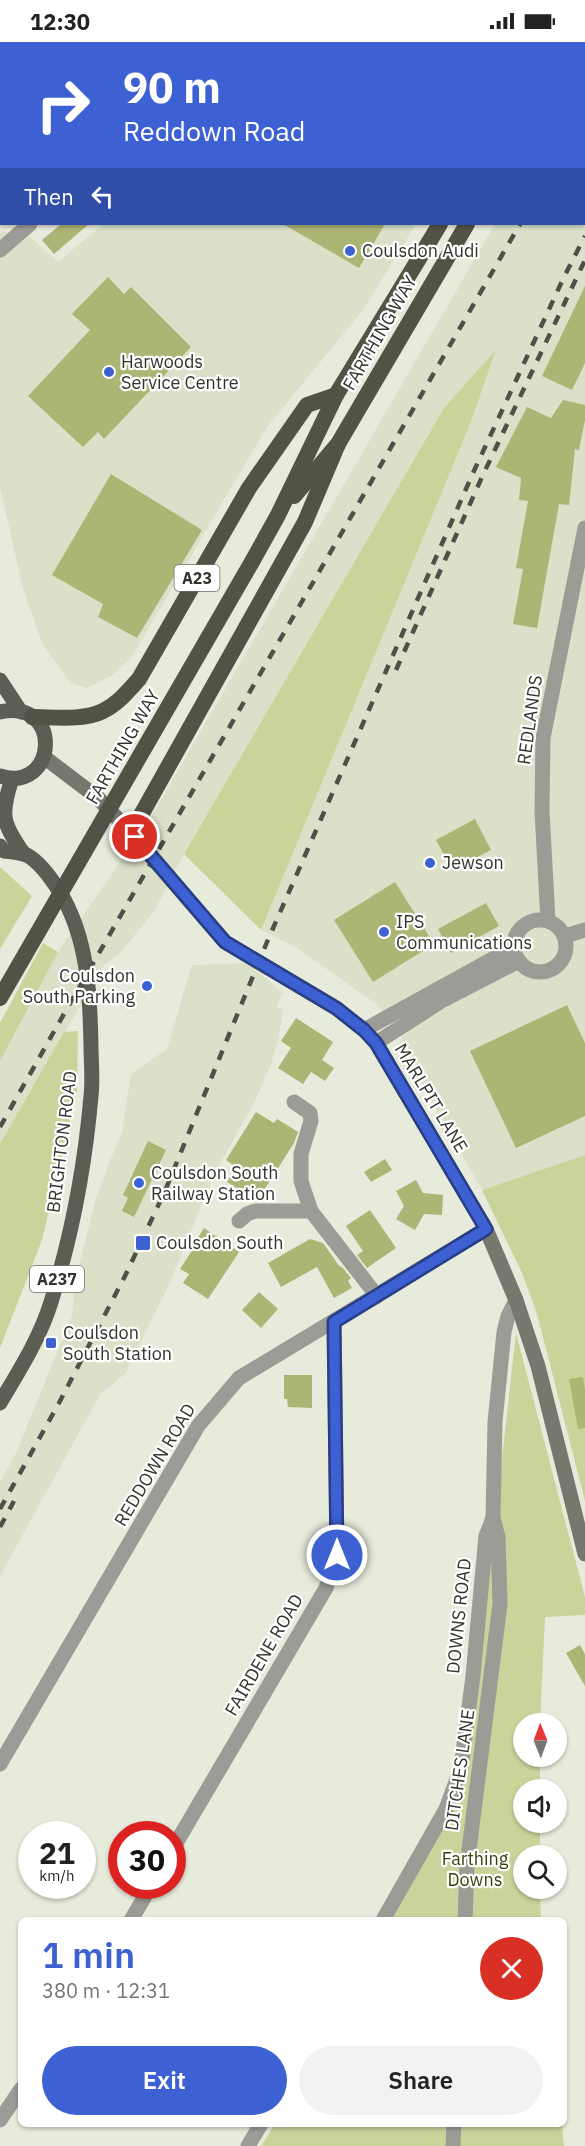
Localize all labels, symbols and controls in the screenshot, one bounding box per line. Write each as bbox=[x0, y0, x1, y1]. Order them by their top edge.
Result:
text: 12:30 bbox=[30, 7, 90, 36]
text: 90 m bbox=[123, 60, 221, 115]
icon: right bbox=[24, 66, 102, 144]
text: Reddown Road bbox=[123, 113, 306, 148]
icon: left bbox=[86, 180, 119, 213]
text: Then bbox=[24, 182, 74, 211]
place label: Coulsdon Audi bbox=[362, 239, 479, 262]
marker: Coulsdon Audi bbox=[343, 244, 357, 258]
street label: FARTHING WAY bbox=[337, 271, 422, 394]
place label: Harwoods Service Centre bbox=[121, 350, 239, 394]
marker: Harwoods Service Centre bbox=[102, 365, 116, 379]
road number: A23 bbox=[174, 565, 220, 591]
street label: REDLANDS bbox=[512, 674, 547, 766]
street label: FARTHING WAY bbox=[80, 685, 165, 808]
pin bbox=[109, 811, 160, 862]
icon: arrive bbox=[118, 820, 151, 853]
place label: Jewson bbox=[442, 851, 504, 874]
marker: Jewson bbox=[423, 856, 437, 870]
place label: IPS Communications bbox=[396, 910, 532, 954]
marker: IPS Communications bbox=[377, 925, 391, 939]
place label: Coulsdon South Parking bbox=[23, 964, 135, 1008]
marker: Coulsdon South Parking bbox=[140, 979, 154, 993]
street label: MARLPIT LANE bbox=[390, 1039, 473, 1157]
street label: BRIGHTON ROAD bbox=[41, 1070, 82, 1214]
place label: Coulsdon South Railway Station bbox=[151, 1161, 278, 1205]
marker: Coulsdon South Railway Station bbox=[132, 1176, 146, 1190]
place label: Coulsdon South bbox=[156, 1231, 283, 1254]
marker: Coulsdon South bbox=[134, 1234, 152, 1252]
road number: A237 bbox=[30, 1266, 84, 1292]
place label: Coulsdon South Station bbox=[63, 1321, 172, 1365]
marker: Coulsdon South Station bbox=[44, 1336, 58, 1350]
street label: REDDOWN ROAD bbox=[109, 1399, 200, 1530]
position arrow bbox=[305, 1523, 369, 1587]
street label: DOWNS ROAD bbox=[441, 1557, 476, 1675]
street label: FAIRDENE ROAD bbox=[219, 1590, 308, 1720]
street label: DITCHES LANE bbox=[440, 1708, 479, 1832]
north arrow bbox=[513, 1713, 567, 1767]
map controls bbox=[513, 1713, 567, 1899]
button: sound bbox=[513, 1779, 567, 1833]
speed limit sign: 30 bbox=[108, 1821, 186, 1899]
text: 21 bbox=[39, 1833, 75, 1872]
button: search bbox=[513, 1845, 567, 1899]
park label: Farthing Downs bbox=[442, 1847, 509, 1891]
text: km/h bbox=[39, 1866, 75, 1885]
text: 1 min bbox=[42, 1931, 135, 1978]
button: close bbox=[480, 1937, 543, 2000]
text: 380 m · 12:31 bbox=[42, 1977, 170, 2004]
button: Exit bbox=[42, 2046, 287, 2115]
button: Share bbox=[299, 2046, 543, 2115]

